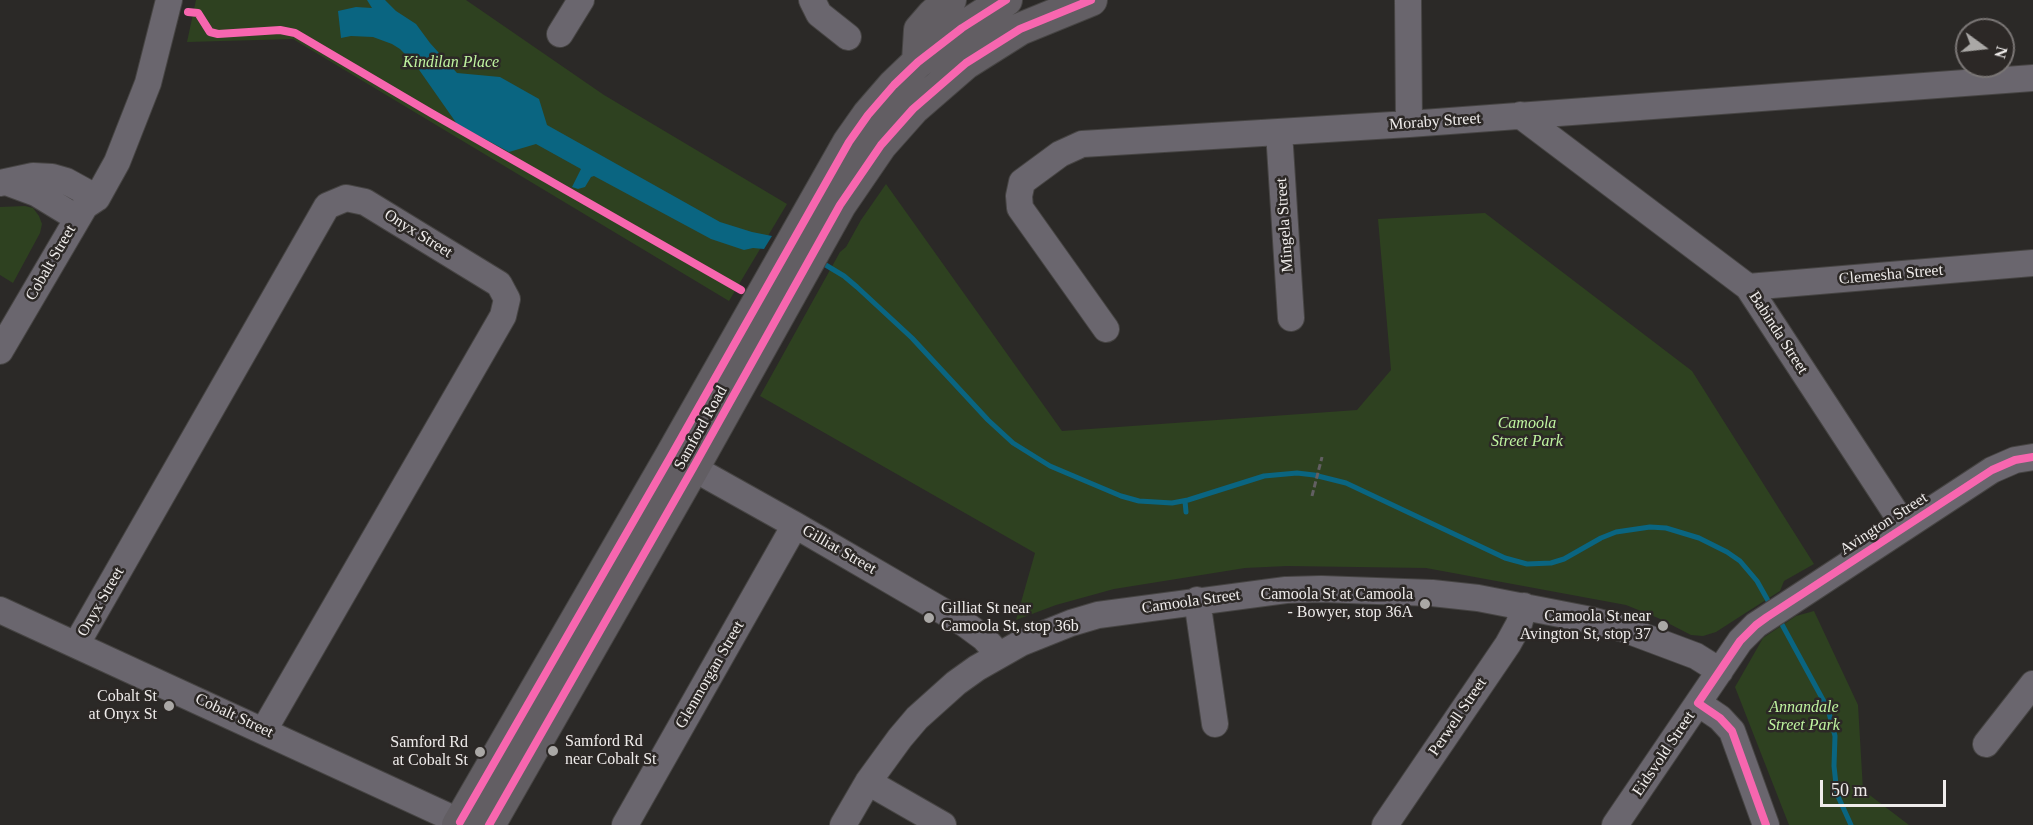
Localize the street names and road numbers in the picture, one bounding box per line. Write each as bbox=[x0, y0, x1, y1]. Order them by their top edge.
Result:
street label: Moraby Street bbox=[1388, 109, 1482, 135]
street label: Mingela Street bbox=[1272, 177, 1298, 273]
street label: Onyx Street bbox=[380, 205, 456, 263]
street label: Cobalt Street bbox=[22, 222, 80, 304]
street label: Clemesha Street bbox=[1838, 261, 1944, 289]
street label: Babinda Street bbox=[1744, 288, 1812, 378]
street label: Samford Road bbox=[670, 383, 732, 473]
street label: Avington Street bbox=[1837, 489, 1931, 559]
street label: Gilliat Street bbox=[799, 521, 879, 579]
street label: Onyx Street bbox=[73, 564, 129, 640]
street label: Camoola Street bbox=[1141, 586, 1241, 618]
street label: Glenmorgan Street bbox=[671, 618, 749, 732]
street label: Perwell Street bbox=[1425, 674, 1491, 760]
street label: Cobalt Street bbox=[192, 690, 276, 742]
street label: Eidsvold Street bbox=[1629, 708, 1699, 800]

